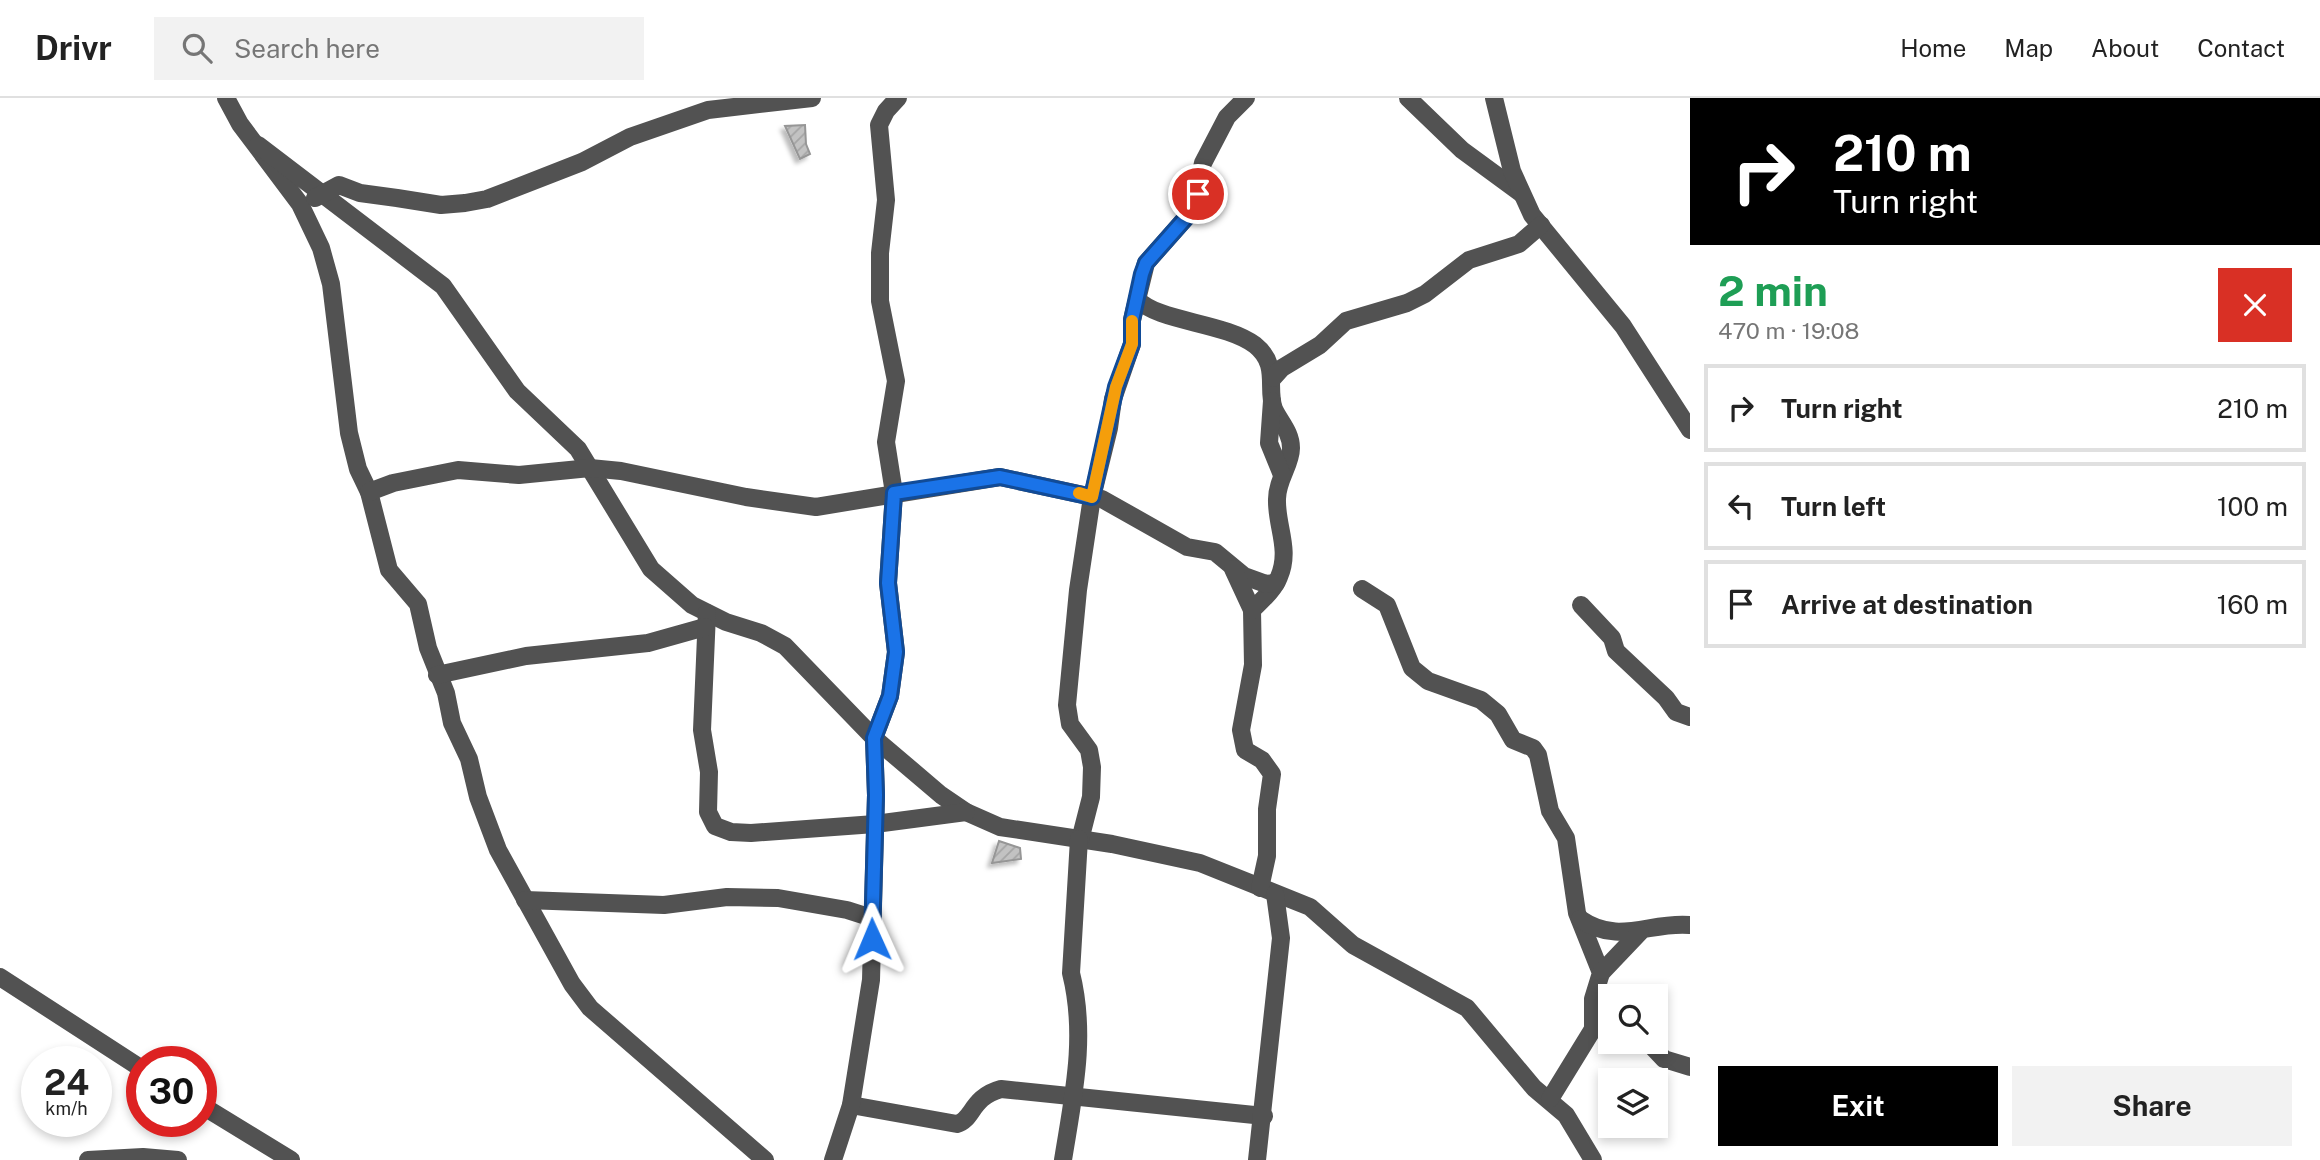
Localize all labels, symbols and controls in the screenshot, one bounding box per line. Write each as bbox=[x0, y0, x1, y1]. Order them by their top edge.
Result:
search box bbox=[154, 17, 644, 80]
text: Drivr bbox=[35, 29, 112, 67]
icon: search bbox=[178, 29, 216, 67]
text: Search here bbox=[234, 33, 380, 64]
text: Home bbox=[1900, 34, 1966, 62]
text: Map bbox=[2004, 34, 2053, 62]
text: About bbox=[2091, 34, 2159, 62]
text: Contact bbox=[2197, 34, 2285, 62]
text: 210 m bbox=[1833, 124, 1972, 182]
icon: right bbox=[1718, 126, 1809, 217]
pin bbox=[1168, 164, 1228, 224]
icon: arrive bbox=[1179, 175, 1217, 213]
text: Turn right bbox=[1833, 183, 1978, 220]
text: 2 min bbox=[1718, 266, 1828, 315]
button: close bbox=[2218, 268, 2292, 342]
text: 470 m · 19:08 bbox=[1718, 317, 1859, 344]
icon: right bbox=[1722, 389, 1760, 427]
text: Turn right bbox=[1781, 393, 1903, 424]
text: 210 m bbox=[2217, 393, 2288, 424]
icon: left bbox=[1722, 487, 1760, 525]
text: Turn left bbox=[1781, 491, 1886, 522]
text: 100 m bbox=[2217, 491, 2288, 522]
icon: arrive bbox=[1722, 585, 1760, 623]
text: Arrive at destination bbox=[1781, 589, 2033, 620]
text: 160 m bbox=[2217, 589, 2288, 620]
position arrow bbox=[835, 902, 909, 976]
map controls bbox=[1598, 984, 1668, 1138]
button: search bbox=[1598, 984, 1668, 1054]
speed limit sign: 30 bbox=[126, 1046, 217, 1137]
text: 24 bbox=[44, 1062, 89, 1103]
button: Exit bbox=[1718, 1066, 1998, 1146]
button: Share bbox=[2012, 1066, 2292, 1146]
button: layers bbox=[1598, 1068, 1668, 1138]
text: km/h bbox=[45, 1098, 88, 1119]

